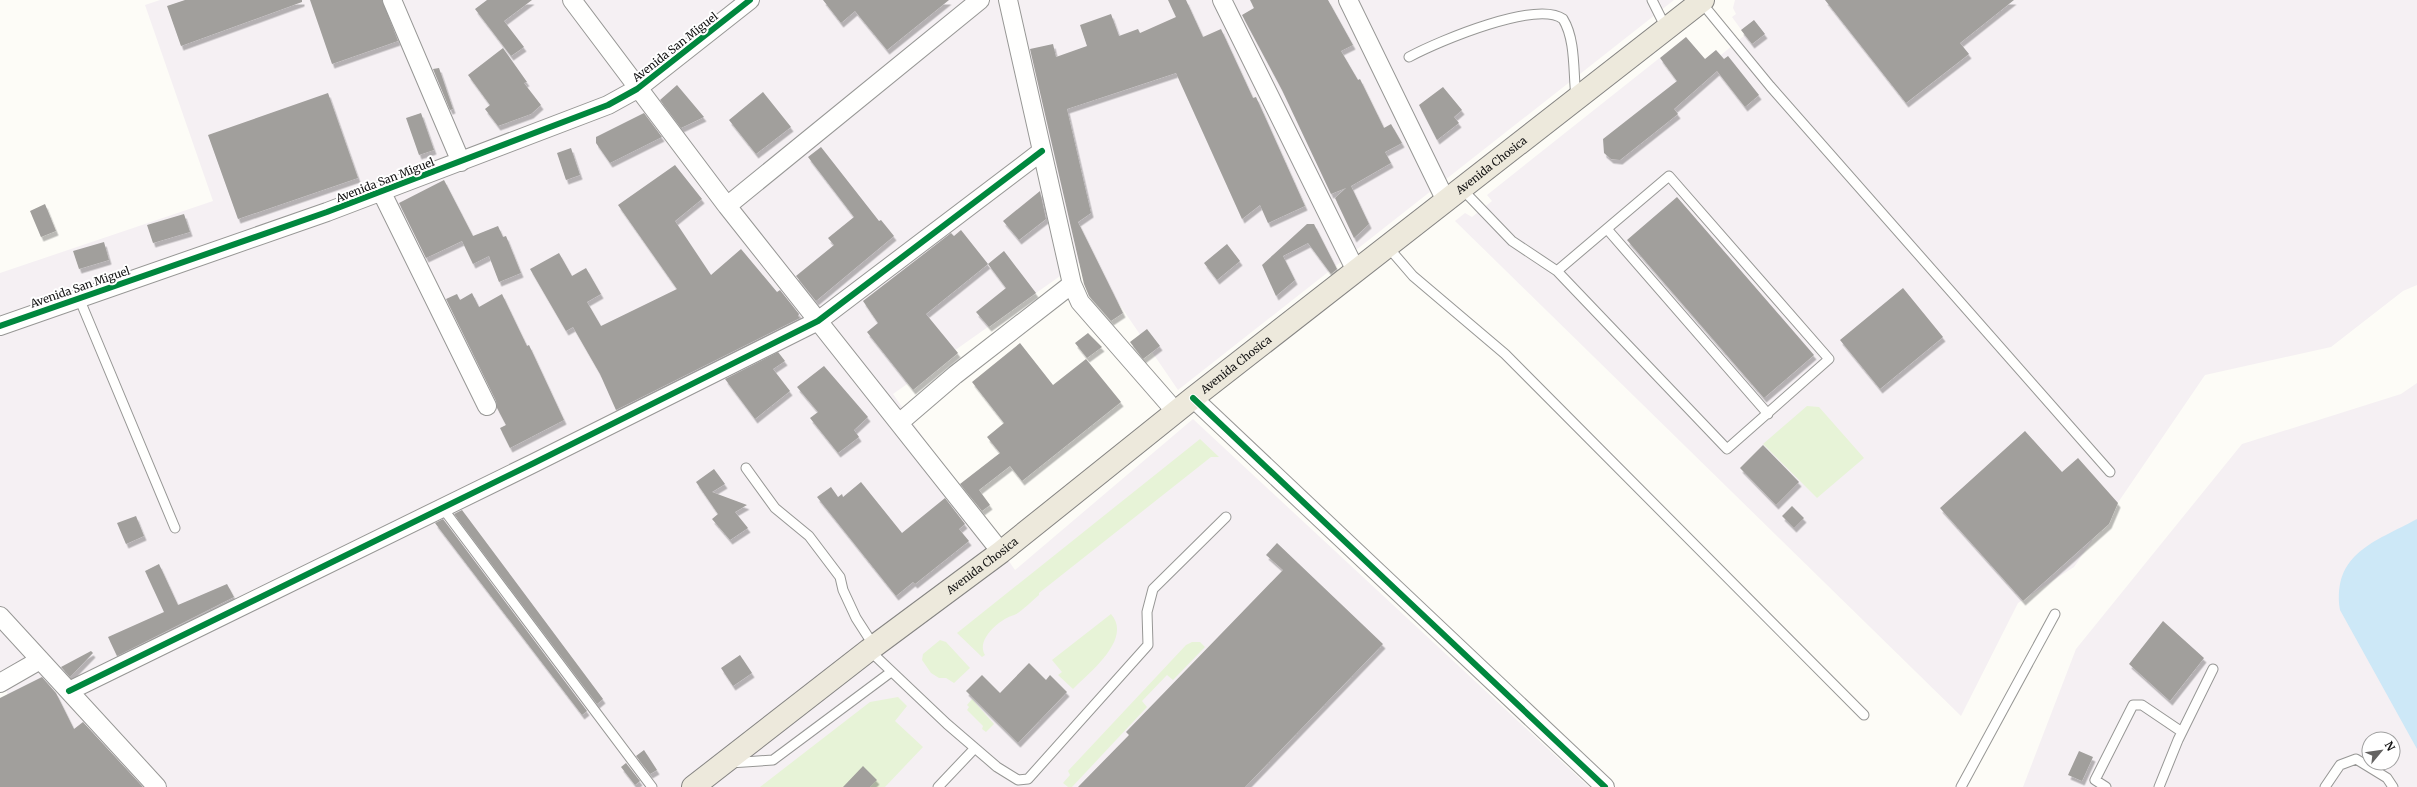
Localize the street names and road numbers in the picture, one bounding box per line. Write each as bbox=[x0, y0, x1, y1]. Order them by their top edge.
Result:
street label: Avenida San Miguel bbox=[629, 9, 721, 85]
street label: Avenida Chosica bbox=[1452, 133, 1530, 198]
street label: Avenida San Miguel bbox=[333, 155, 437, 206]
street label: Avenida San Miguel bbox=[27, 263, 132, 311]
street label: Avenida Chosica bbox=[1197, 332, 1274, 397]
street label: Avenida Chosica bbox=[943, 534, 1021, 598]

